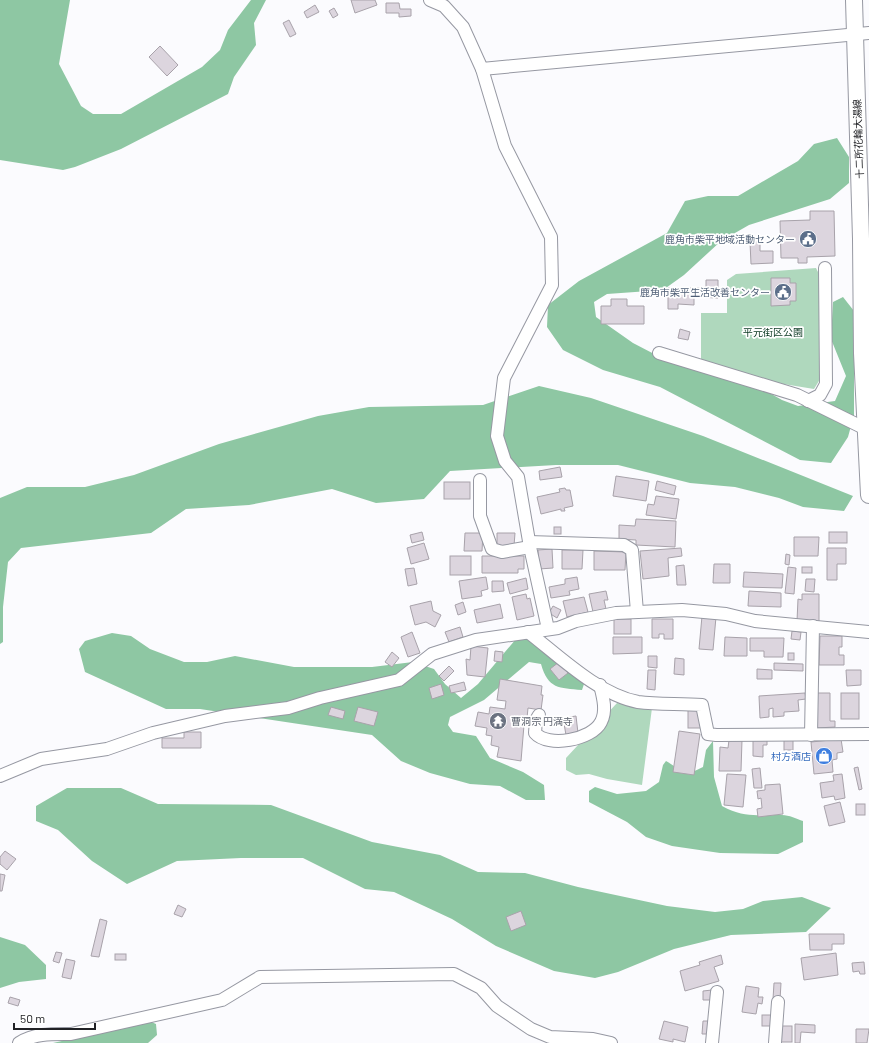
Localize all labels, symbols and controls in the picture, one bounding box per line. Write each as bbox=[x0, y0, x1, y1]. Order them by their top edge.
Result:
street label: 十二所花輪大湯線 bbox=[851, 99, 865, 179]
public building icon: 鹿角市柴平地域活動センター bbox=[798, 229, 818, 249]
place label: 鹿角市柴平地域活動センター bbox=[665, 233, 795, 245]
public building icon: 鹿角市柴平生活改善センター bbox=[773, 282, 793, 302]
place label: 鹿角市柴平生活改善センター bbox=[640, 286, 770, 298]
park label: 平元街区公園 bbox=[743, 326, 803, 338]
temple icon: 曹洞宗 円満寺 bbox=[488, 711, 508, 731]
place label: 曹洞宗 円満寺 bbox=[511, 715, 573, 727]
shop icon: 村方酒店 bbox=[814, 746, 834, 766]
place label: 村方酒店 bbox=[771, 750, 811, 762]
scale bar bbox=[14, 1005, 95, 1031]
text: 50 m bbox=[20, 1011, 45, 1025]

